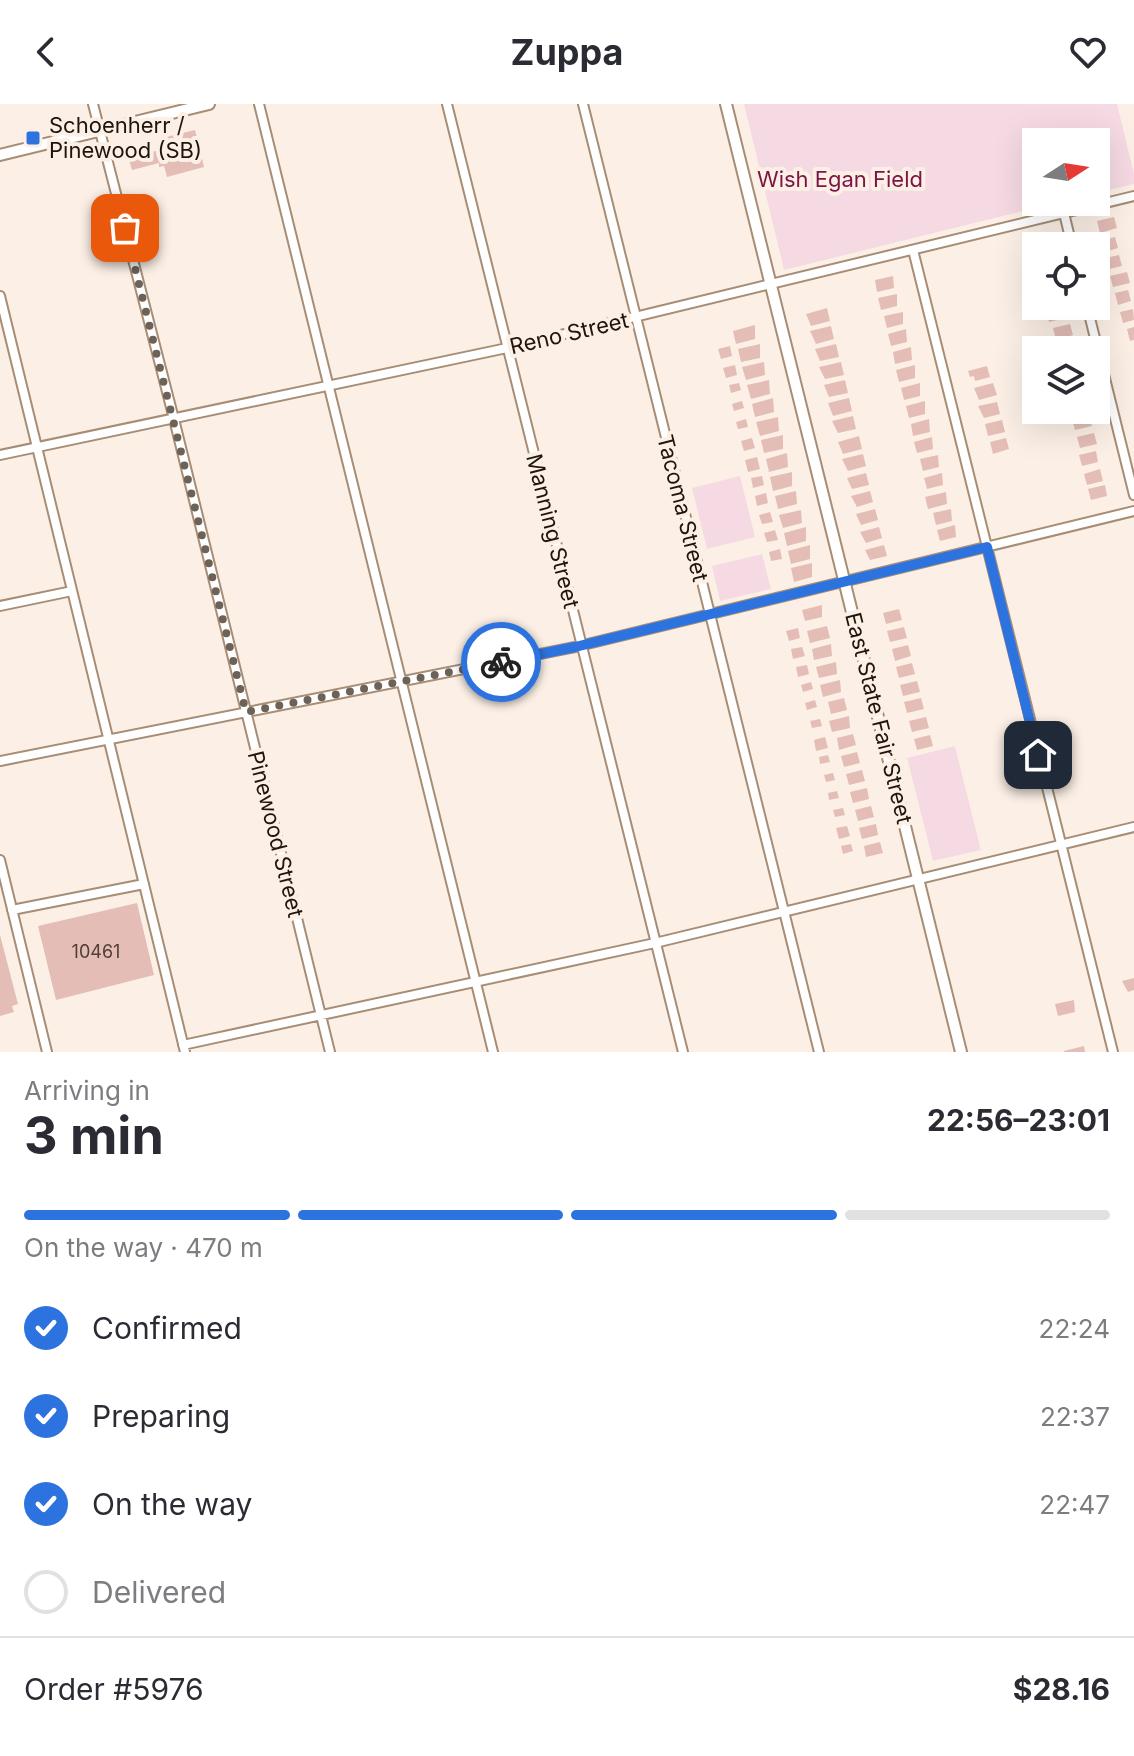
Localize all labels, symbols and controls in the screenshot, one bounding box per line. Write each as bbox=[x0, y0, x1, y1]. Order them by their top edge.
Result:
icon: back bbox=[24, 30, 68, 74]
text: Zuppa bbox=[511, 30, 623, 74]
icon: heart bbox=[1066, 30, 1110, 74]
place label: Schoenherr / Pinewood (SB) bbox=[49, 112, 202, 163]
north arrow bbox=[1022, 128, 1110, 216]
map controls bbox=[1022, 128, 1110, 424]
marker: Schoenherr / Pinewood (SB) bbox=[24, 129, 42, 147]
park label: Wish Egan Field bbox=[757, 166, 923, 192]
pin bbox=[91, 194, 159, 262]
icon: bag bbox=[103, 206, 147, 250]
button: locate bbox=[1022, 232, 1110, 320]
street label: Reno Street bbox=[507, 307, 631, 359]
button: layers bbox=[1022, 336, 1110, 424]
street label: Tacoma Street bbox=[652, 432, 714, 584]
street label: Manning Street bbox=[521, 451, 585, 611]
street label: East State Fair Street bbox=[840, 610, 918, 826]
courier bbox=[461, 622, 541, 702]
icon: bike bbox=[479, 640, 523, 684]
pin bbox=[1004, 721, 1072, 789]
icon: home bbox=[1016, 733, 1060, 777]
street label: Pinewood Street bbox=[243, 748, 309, 920]
house number: 10461 bbox=[72, 941, 120, 962]
text: Arriving in bbox=[24, 1075, 150, 1106]
text: 22:56–23:01 bbox=[927, 1102, 1110, 1138]
text: 3 min bbox=[24, 1104, 164, 1167]
text: On the way · 470 m bbox=[24, 1232, 263, 1263]
icon: check bbox=[24, 1306, 68, 1350]
text: Confirmed bbox=[92, 1310, 242, 1346]
text: 22:24 bbox=[1039, 1313, 1110, 1344]
icon: check bbox=[24, 1394, 68, 1438]
text: Preparing bbox=[92, 1398, 230, 1434]
text: 22:37 bbox=[1040, 1401, 1110, 1432]
icon: check bbox=[24, 1482, 68, 1526]
text: On the way bbox=[92, 1486, 252, 1522]
text: 22:47 bbox=[1039, 1489, 1110, 1520]
text: Delivered bbox=[92, 1574, 226, 1610]
text: Order #5976 bbox=[24, 1671, 204, 1707]
text: $28.16 bbox=[1013, 1671, 1110, 1707]

